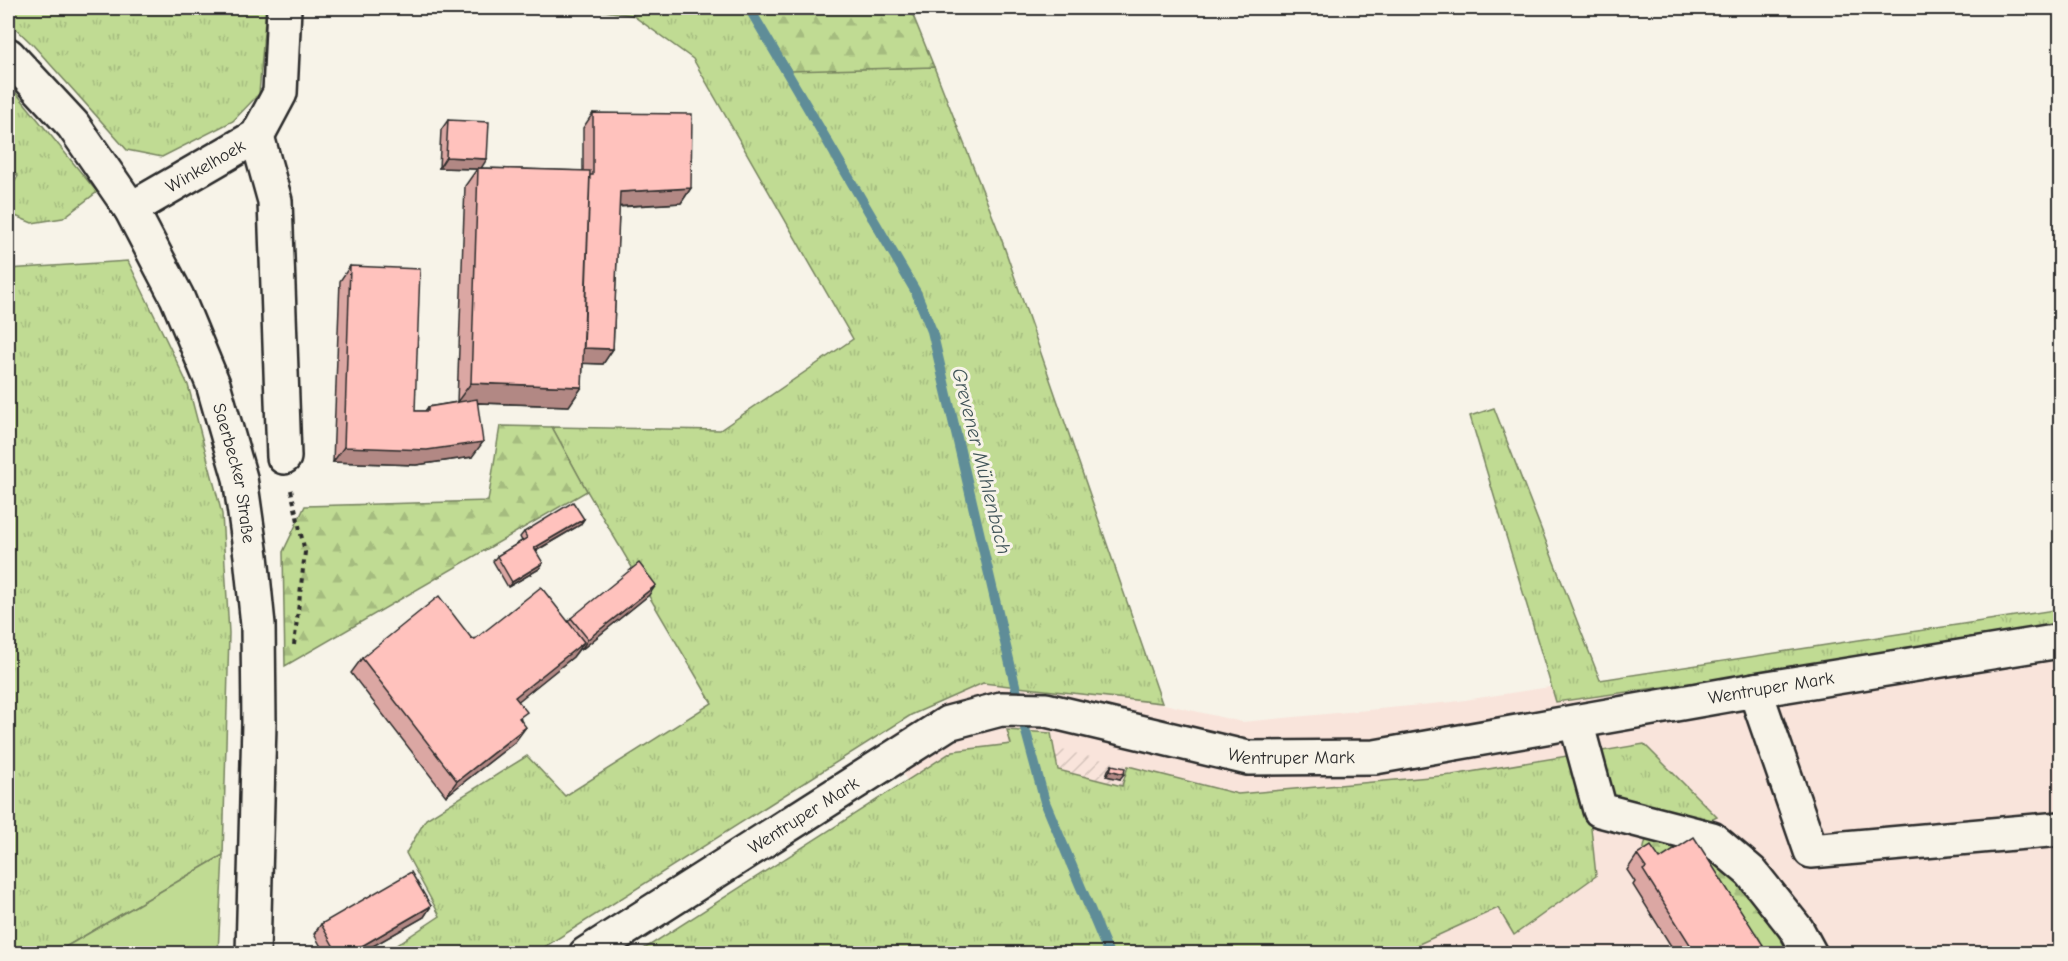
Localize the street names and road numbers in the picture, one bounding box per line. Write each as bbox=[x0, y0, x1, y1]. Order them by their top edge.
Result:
street label: Winkelhoek bbox=[162, 135, 249, 197]
street label: Saerbecker Straße bbox=[208, 401, 259, 545]
street label: Wentruper Mark bbox=[1707, 667, 1836, 709]
street label: Wentruper Mark bbox=[1226, 744, 1355, 769]
street label: Wentruper Mark bbox=[745, 772, 863, 859]

